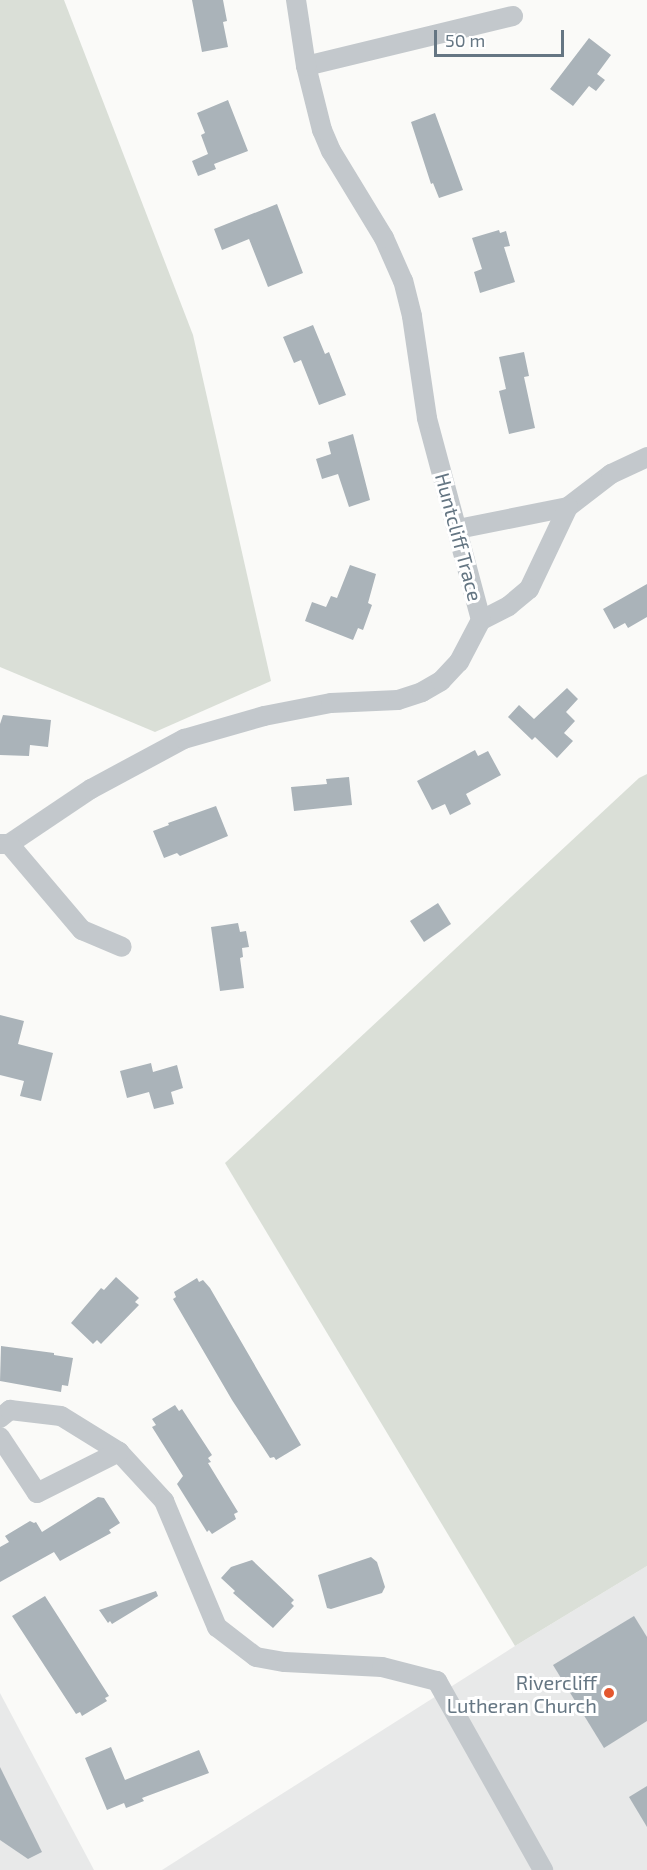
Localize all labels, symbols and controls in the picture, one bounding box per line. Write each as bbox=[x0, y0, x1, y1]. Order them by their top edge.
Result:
scale bar bbox=[437, 18, 568, 56]
text: 50 m bbox=[445, 29, 485, 51]
street label: Huntcliff Trace bbox=[430, 470, 488, 604]
place label: Rivercliff Lutheran Church bbox=[447, 1670, 597, 1717]
marker: Rivercliff Lutheran Church bbox=[602, 1686, 616, 1700]

